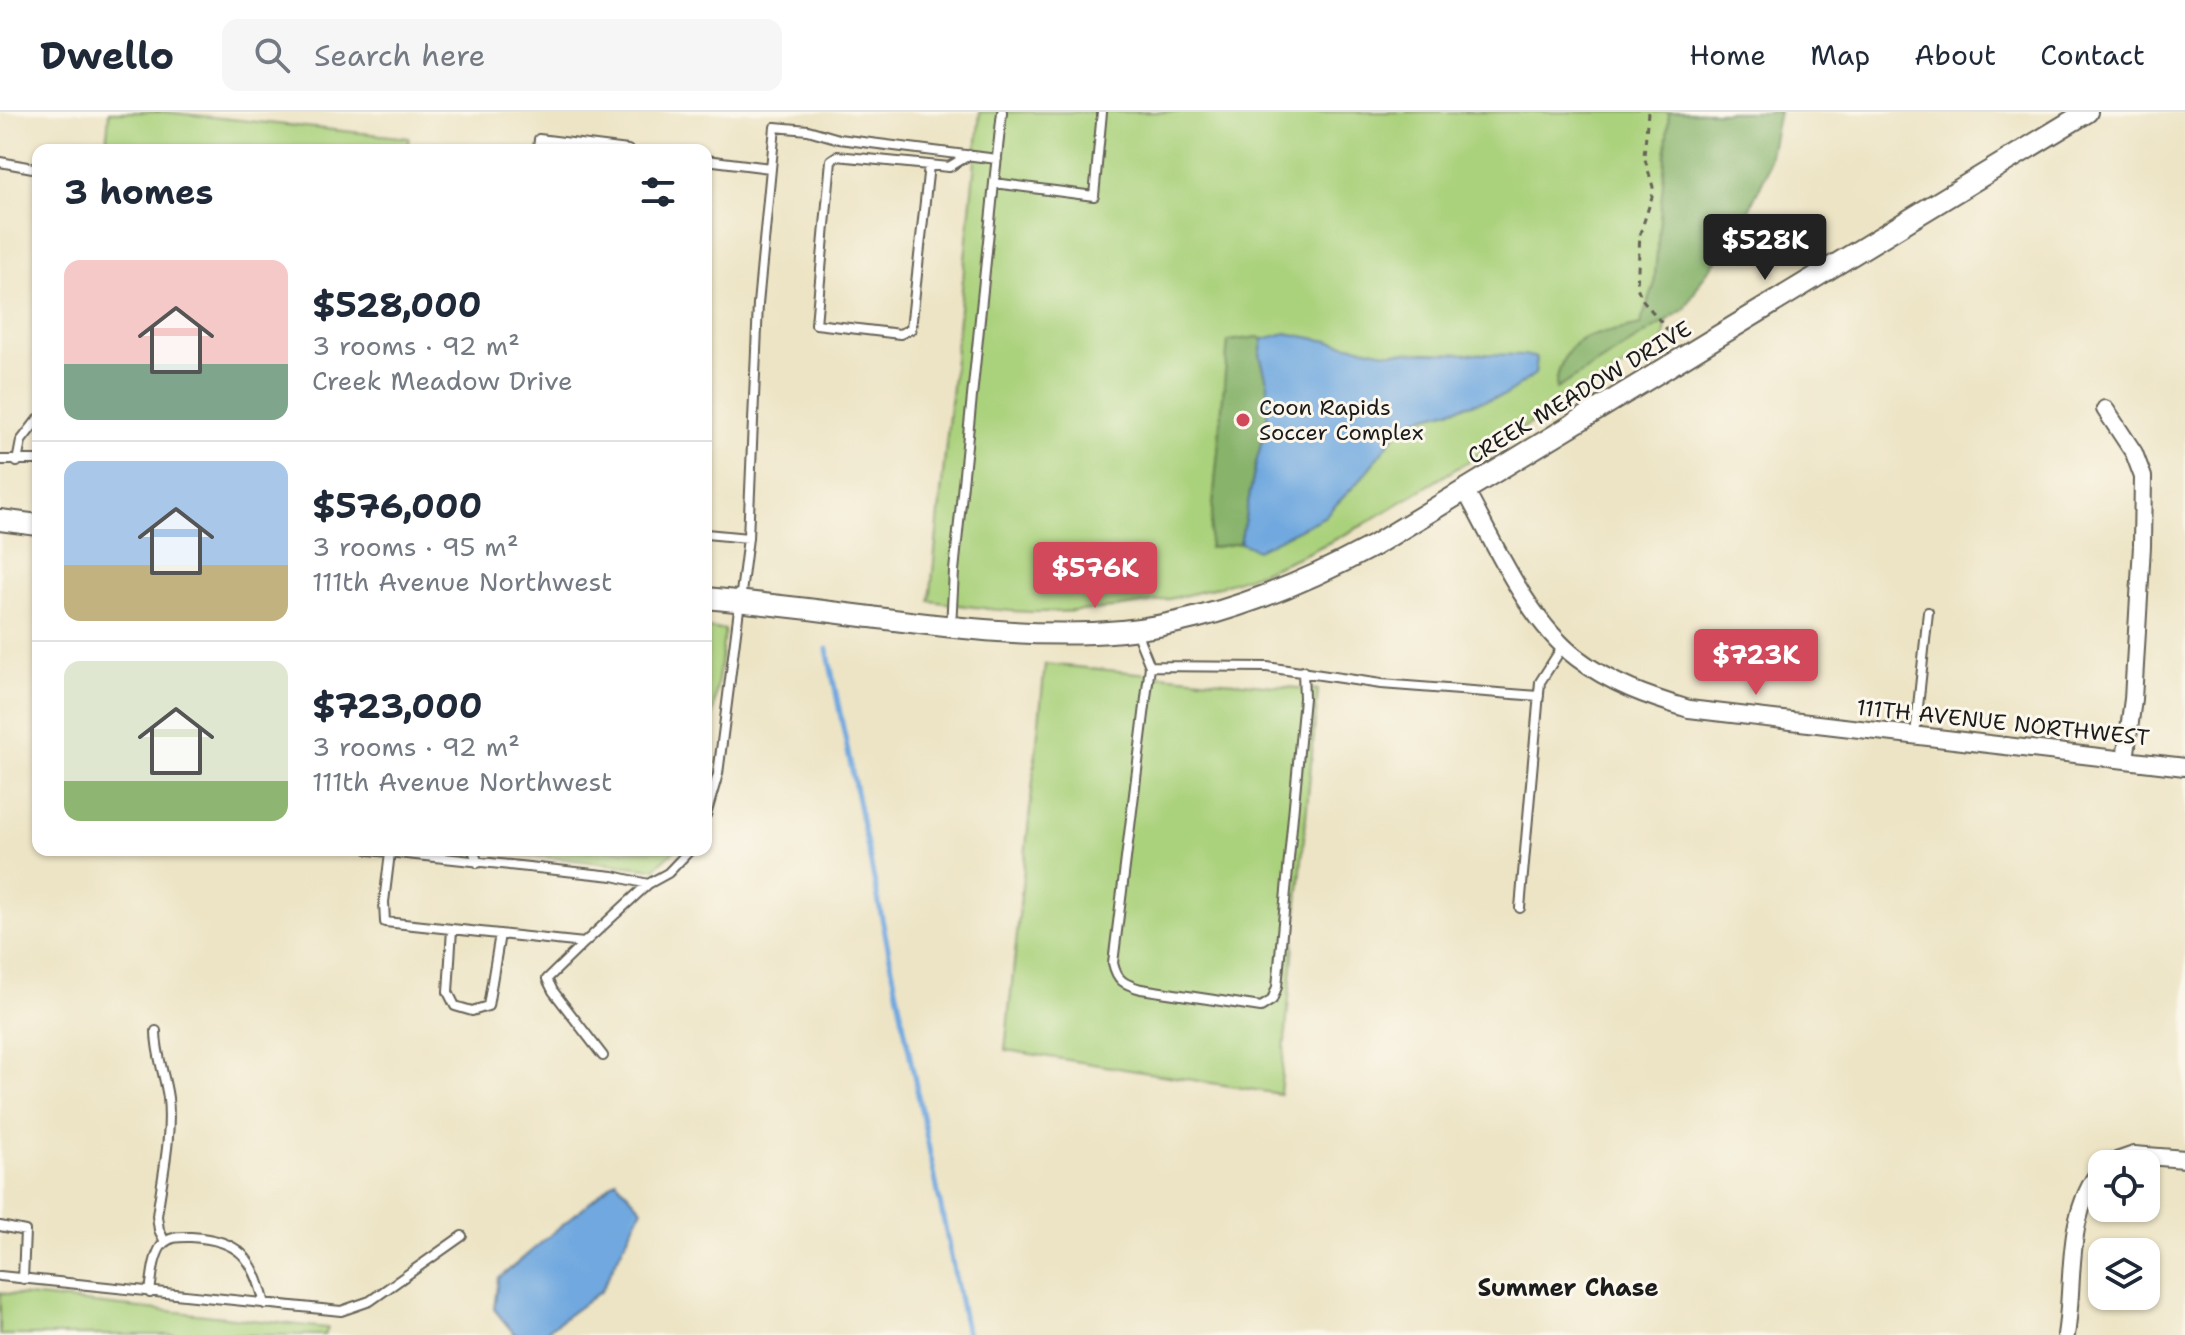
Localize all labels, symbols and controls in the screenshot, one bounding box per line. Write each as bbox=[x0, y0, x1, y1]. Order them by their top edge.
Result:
search box bbox=[222, 19, 782, 91]
text: Dwello bbox=[40, 30, 174, 81]
icon: search bbox=[250, 33, 294, 77]
text: Search here bbox=[314, 35, 486, 76]
text: Home bbox=[1689, 36, 1766, 74]
text: Map bbox=[1810, 36, 1870, 74]
text: About bbox=[1914, 36, 1996, 74]
text: Contact bbox=[2040, 36, 2145, 74]
text: 3 homes bbox=[64, 169, 213, 215]
icon: filters bbox=[636, 170, 680, 214]
pin: $528K bbox=[1709, 214, 1821, 282]
text: $528K bbox=[1721, 222, 1809, 257]
text: $528,000 bbox=[312, 282, 482, 328]
icon: home bbox=[128, 292, 224, 388]
street label: CREEK MEADOW DRIVE bbox=[1462, 314, 1697, 471]
text: 3 rooms · 92 m² bbox=[312, 328, 520, 363]
text: Creek Meadow Drive bbox=[312, 363, 573, 398]
place label: Coon Rapids Soccer Complex bbox=[1259, 393, 1423, 447]
marker: Coon Rapids Soccer Complex bbox=[1234, 411, 1252, 429]
text: $576,000 bbox=[312, 483, 482, 529]
icon: home bbox=[128, 493, 224, 589]
text: 3 rooms · 95 m² bbox=[312, 529, 519, 564]
pin: $576K bbox=[1039, 542, 1151, 610]
text: $576K bbox=[1051, 550, 1139, 585]
text: 111th Avenue Northwest bbox=[312, 564, 612, 599]
pin: $723K bbox=[1700, 629, 1812, 697]
text: $723K bbox=[1712, 637, 1800, 672]
text: $723,000 bbox=[312, 683, 483, 729]
icon: home bbox=[128, 693, 224, 789]
street label: 111TH AVENUE NORTHWEST bbox=[1855, 693, 2151, 752]
text: 3 rooms · 92 m² bbox=[312, 729, 520, 764]
text: 111th Avenue Northwest bbox=[312, 764, 612, 799]
map controls bbox=[2088, 1150, 2160, 1310]
button: locate bbox=[2088, 1150, 2160, 1222]
button: layers bbox=[2088, 1238, 2160, 1310]
district label: Summer Chase bbox=[1477, 1272, 1659, 1304]

